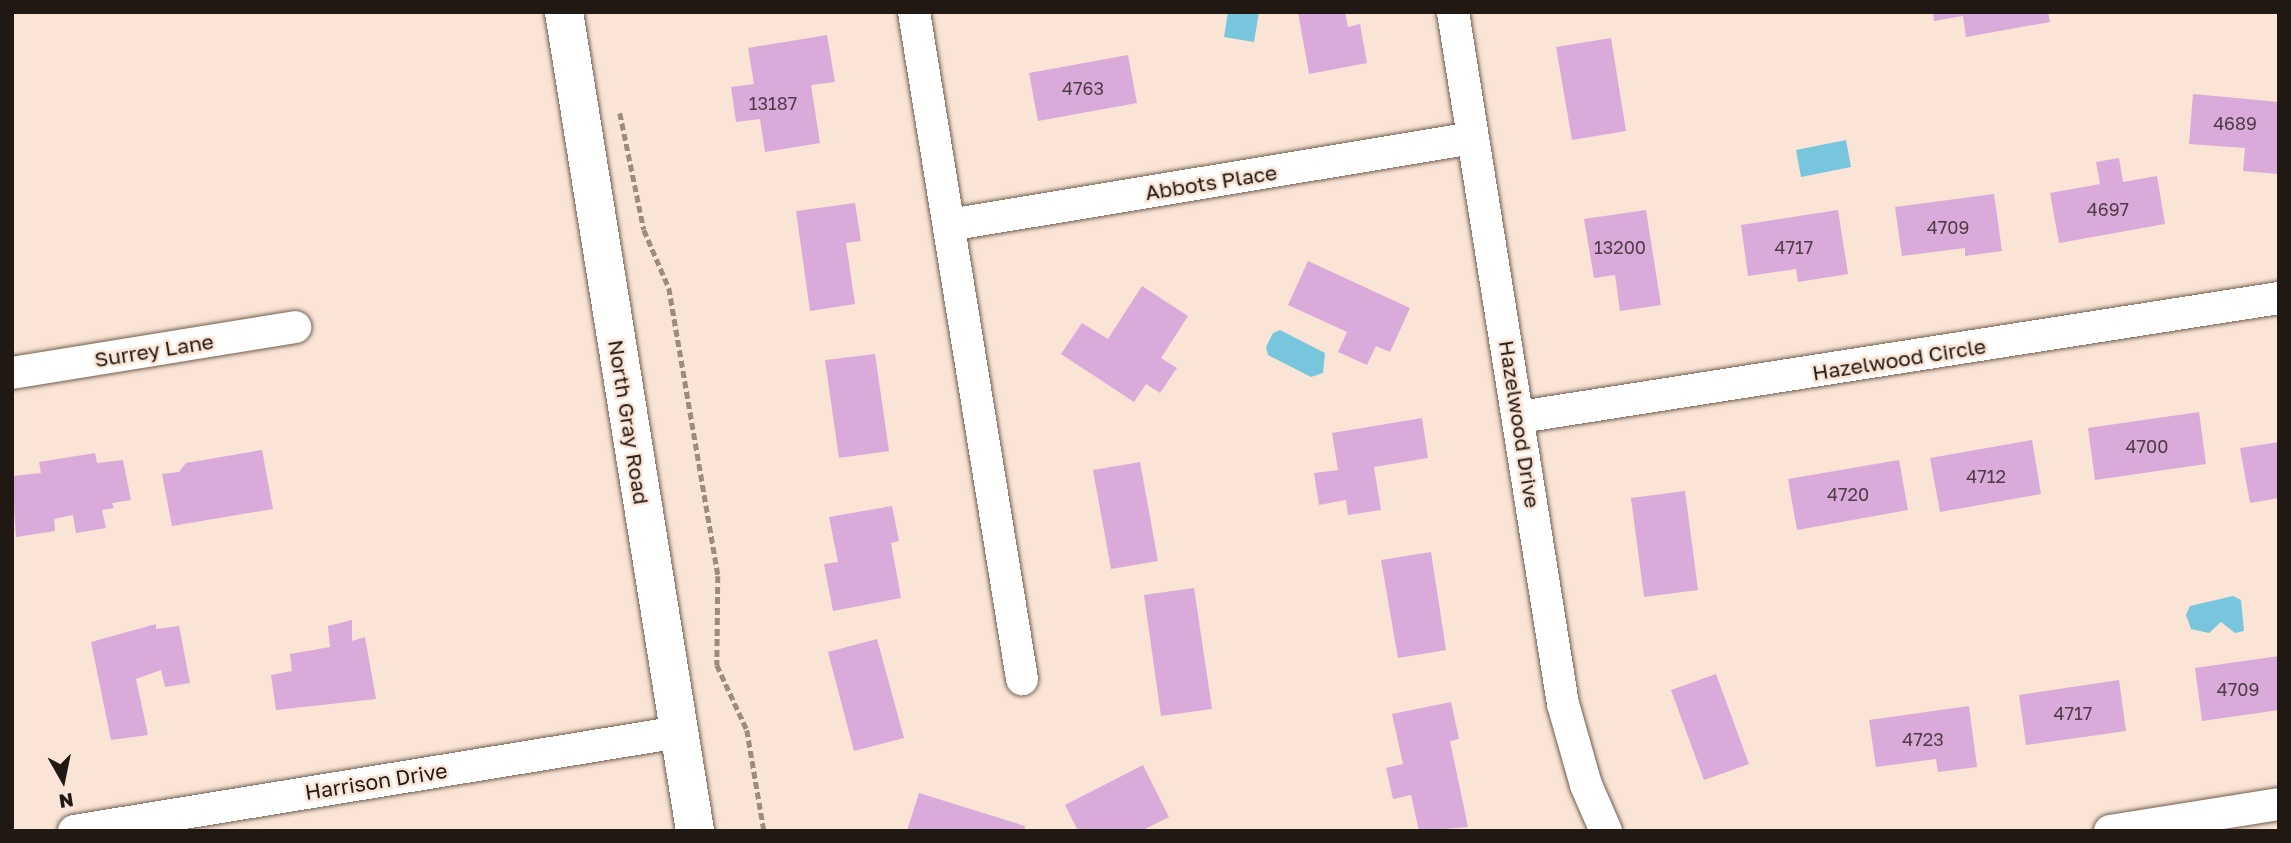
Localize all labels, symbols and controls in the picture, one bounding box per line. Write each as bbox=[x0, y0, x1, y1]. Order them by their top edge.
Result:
house number: 4763 bbox=[1062, 77, 1104, 99]
house number: 13187 bbox=[749, 92, 797, 114]
house number: 4689 bbox=[2213, 112, 2257, 134]
street label: Abbots Place bbox=[1143, 159, 1279, 205]
house number: 4697 bbox=[2087, 198, 2129, 220]
house number: 4709 bbox=[1927, 216, 1969, 238]
house number: 13200 bbox=[1594, 236, 1646, 258]
house number: 4717 bbox=[1775, 236, 1813, 258]
street label: Surrey Lane bbox=[93, 328, 215, 372]
street label: Hazelwood Circle bbox=[1810, 333, 1988, 385]
street label: North Gray Road bbox=[604, 338, 654, 506]
street label: Hazelwood Drive bbox=[1494, 338, 1546, 510]
house number: 4700 bbox=[2126, 435, 2168, 457]
house number: 4712 bbox=[1966, 465, 2006, 487]
house number: 4720 bbox=[1827, 483, 1869, 505]
house number: 4709 bbox=[2217, 678, 2259, 700]
house number: 4717 bbox=[2054, 702, 2092, 724]
house number: 4723 bbox=[1902, 728, 1944, 750]
north arrow bbox=[28, 745, 98, 815]
street label: Harrison Drive bbox=[303, 757, 449, 805]
text: N bbox=[57, 789, 75, 814]

